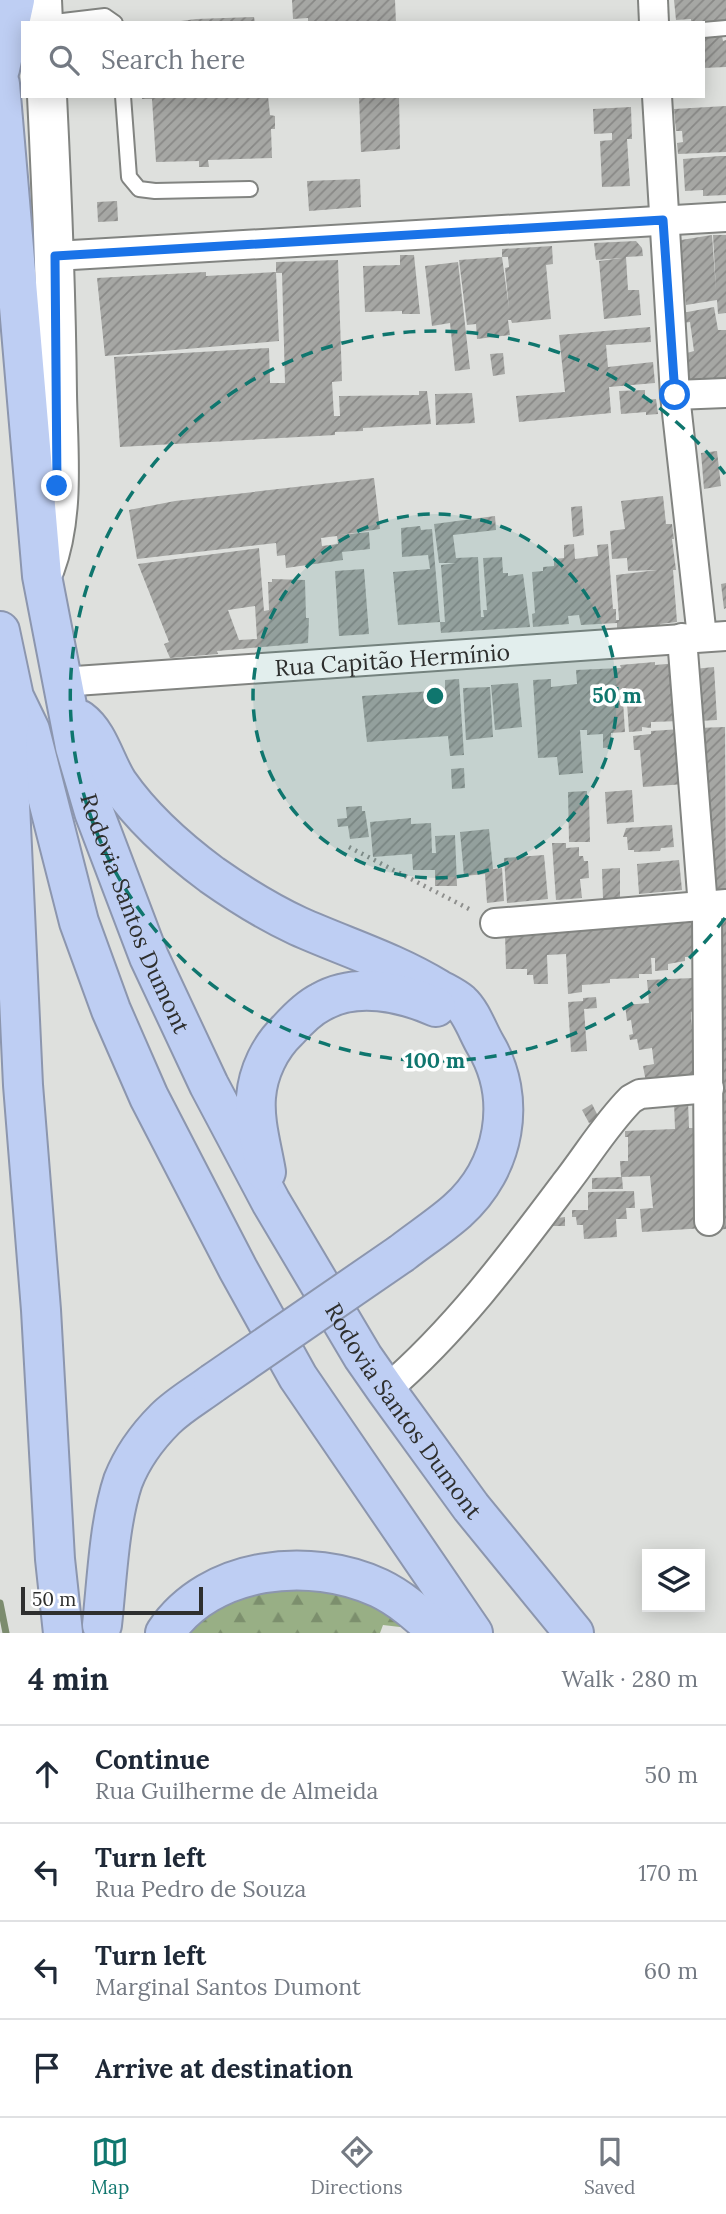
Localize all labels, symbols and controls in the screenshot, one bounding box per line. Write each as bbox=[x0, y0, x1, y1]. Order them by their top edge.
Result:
search box bbox=[21, 21, 705, 98]
icon: search bbox=[45, 41, 83, 79]
text: Search here bbox=[101, 43, 245, 76]
route start bbox=[659, 379, 690, 410]
route end bbox=[41, 470, 72, 501]
street label: Rua Capitão Hermínio bbox=[274, 636, 511, 682]
text: 50 m bbox=[592, 682, 642, 709]
centre of rings bbox=[423, 684, 447, 708]
street label: Rodovia Santos Dumont bbox=[75, 790, 197, 1038]
text: 100 m bbox=[405, 1047, 465, 1074]
street label: Rodovia Santos Dumont bbox=[319, 1297, 489, 1524]
map controls bbox=[642, 1549, 705, 1612]
button: layers bbox=[642, 1549, 705, 1612]
scale bar bbox=[21, 1584, 203, 1616]
text: 50 m bbox=[32, 1587, 76, 1611]
text: 4 min bbox=[28, 1660, 109, 1698]
text: Walk · 280 m bbox=[562, 1664, 698, 1693]
text: Continue bbox=[95, 1743, 210, 1776]
icon: ahead bbox=[28, 1755, 66, 1793]
text: 50 m bbox=[645, 1760, 698, 1789]
text: Rua Guilherme de Almeida bbox=[95, 1776, 378, 1805]
text: Turn left bbox=[95, 1841, 206, 1874]
icon: left bbox=[28, 1853, 66, 1891]
text: 170 m bbox=[638, 1858, 698, 1887]
text: Rua Pedro de Souza bbox=[95, 1874, 306, 1903]
text: Turn left bbox=[95, 1939, 206, 1972]
icon: left bbox=[28, 1951, 66, 1989]
text: 60 m bbox=[644, 1956, 698, 1985]
text: Marginal Santos Dumont bbox=[95, 1972, 361, 2001]
icon: arrive bbox=[28, 2049, 66, 2087]
text: Arrive at destination bbox=[95, 2052, 353, 2085]
tab: Map bbox=[91, 2133, 129, 2199]
tab: Directions bbox=[311, 2133, 403, 2199]
tab: Saved bbox=[584, 2133, 635, 2199]

